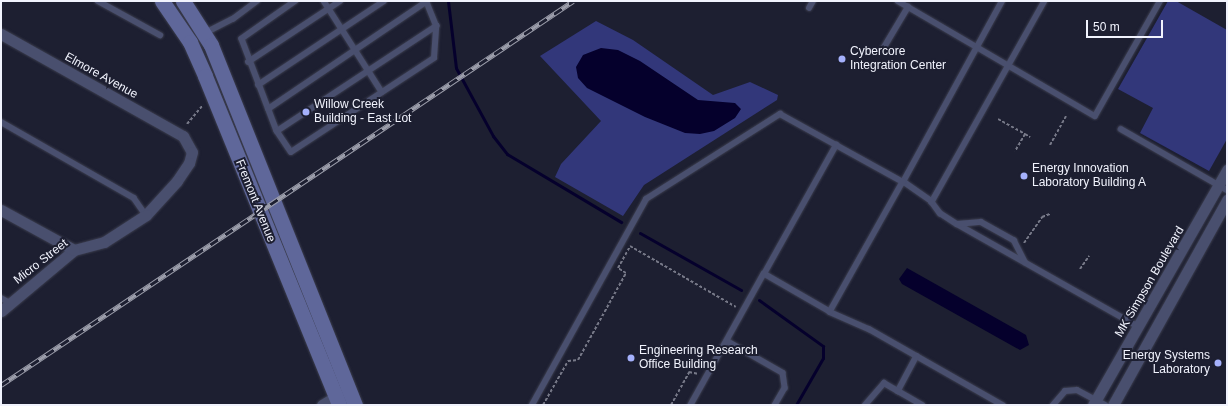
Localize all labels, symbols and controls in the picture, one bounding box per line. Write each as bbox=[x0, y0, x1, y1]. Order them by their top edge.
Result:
scale bar bbox=[1088, 12, 1165, 38]
text: 50 m bbox=[1093, 20, 1120, 34]
place label: Cybercore Integration Center bbox=[850, 45, 946, 73]
street label: Elmore Avenue bbox=[62, 50, 140, 102]
marker: Cybercore Integration Center bbox=[837, 54, 847, 64]
place label: Willow Creek Building - East Lot bbox=[314, 98, 411, 126]
marker: Willow Creek Building - East Lot bbox=[301, 107, 311, 117]
street label: Fremont Avenue bbox=[232, 157, 278, 245]
place label: Energy Innovation Laboratory Building A bbox=[1032, 162, 1147, 190]
marker: Energy Innovation Laboratory Building A bbox=[1019, 171, 1029, 181]
street label: MK Simpson Boulevard bbox=[1112, 224, 1188, 340]
street label: Micro Street bbox=[11, 236, 71, 288]
place label: Engineering Research Office Building bbox=[639, 344, 758, 372]
place label: Energy Systems Laboratory bbox=[1123, 349, 1210, 377]
marker: Engineering Research Office Building bbox=[626, 353, 636, 363]
marker: Energy Systems Laboratory bbox=[1213, 358, 1223, 368]

